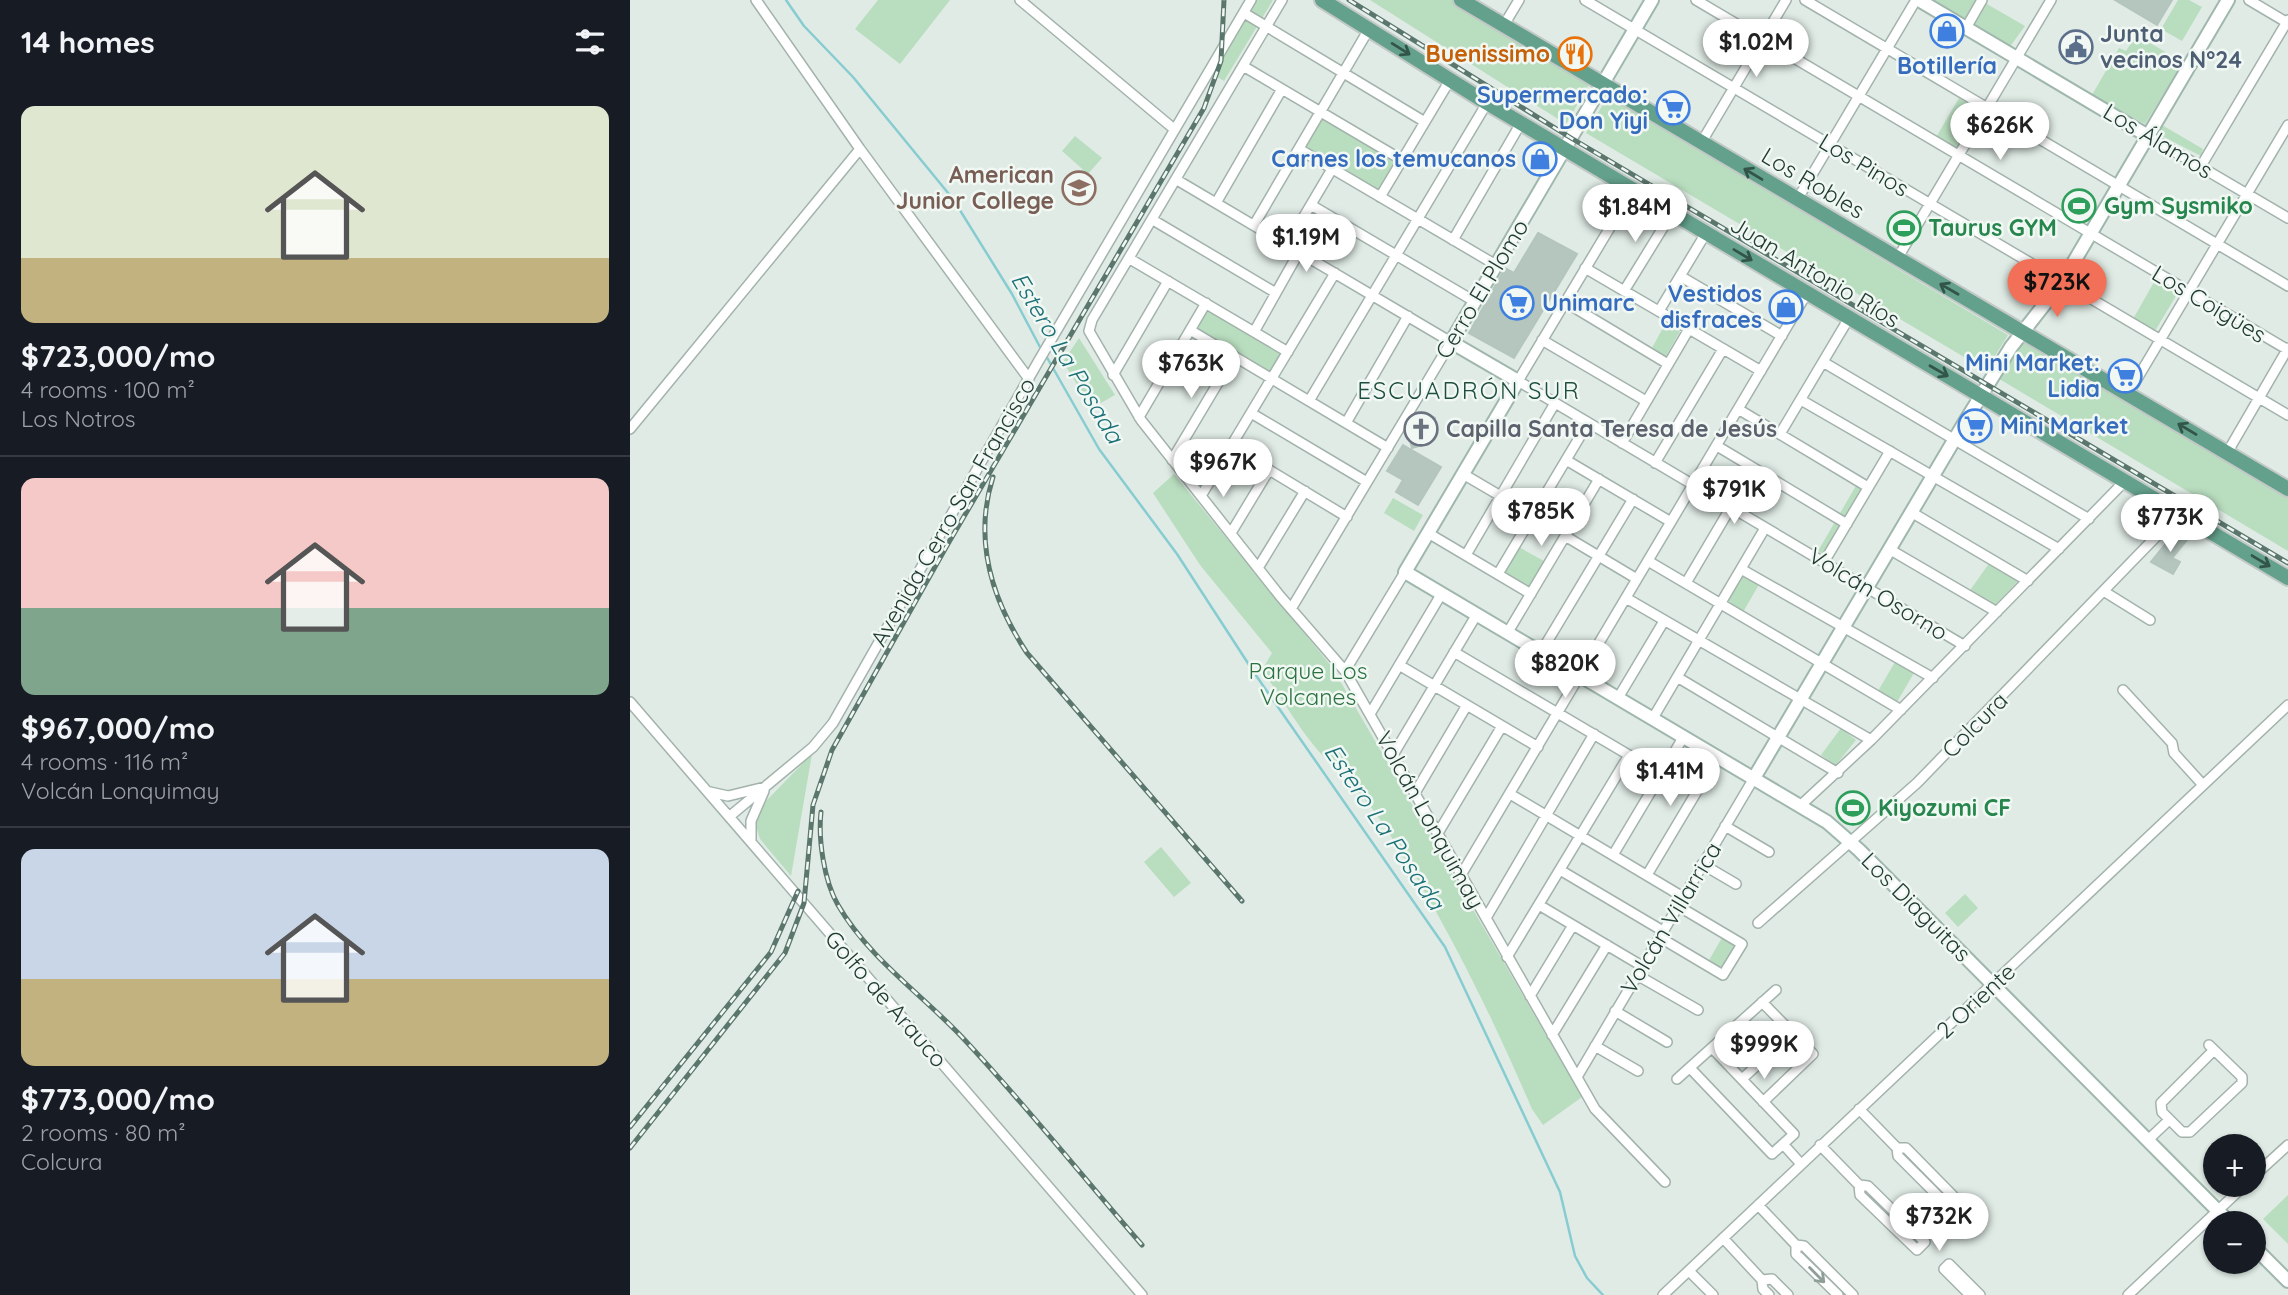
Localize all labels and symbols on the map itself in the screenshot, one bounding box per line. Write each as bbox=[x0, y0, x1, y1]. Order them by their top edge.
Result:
shop icon: Botillería bbox=[1928, 12, 1966, 50]
place label: Junta vecinos N°24 bbox=[2100, 19, 2242, 74]
pin: $1.02M bbox=[1699, 20, 1813, 79]
public building icon: Junta vecinos N°24 bbox=[2057, 28, 2095, 66]
restaurant icon: Buenissimo bbox=[1556, 35, 1594, 73]
place label: Buenissimo bbox=[1426, 39, 1550, 68]
one-way arrow bbox=[1390, 43, 1410, 57]
place label: Botillería bbox=[1897, 51, 1997, 80]
place label: Supermercado: Don Yiyi bbox=[1477, 80, 1648, 135]
supermarket icon: Supermercado: Don Yiyi bbox=[1654, 89, 1692, 127]
street label: Los Álamos bbox=[2098, 96, 2218, 185]
pin: $626K bbox=[1951, 102, 2049, 162]
street label: Los Pinos bbox=[1814, 126, 1915, 203]
shop icon: Carnes los temucanos bbox=[1521, 140, 1559, 178]
street label: Los Robles bbox=[1756, 140, 1870, 225]
place label: Carnes los temucanos bbox=[1271, 144, 1516, 173]
place label: American Junior College bbox=[896, 160, 1054, 215]
one-way arrow bbox=[1743, 166, 1763, 180]
school or university icon: American Junior College bbox=[1060, 169, 1098, 207]
pin: $1.84M bbox=[1578, 184, 1692, 244]
sports icon: Gym Sysmiko bbox=[2060, 187, 2098, 225]
place label: Gym Sysmiko bbox=[2104, 191, 2253, 220]
street label: Juan Antonio Ríos bbox=[1725, 209, 1905, 334]
sports icon: Taurus GYM bbox=[1885, 209, 1923, 247]
place label: Taurus GYM bbox=[1928, 213, 2057, 242]
street label: Cerro El Plomo bbox=[1429, 214, 1535, 364]
pin: $1.19M bbox=[1249, 215, 1363, 274]
one-way arrow bbox=[1732, 248, 1752, 262]
street label: Los Coigües bbox=[2147, 258, 2272, 349]
pin: $723K bbox=[2008, 260, 2106, 319]
water label: Estero La Posada bbox=[1005, 267, 1131, 449]
place label: Vestidos disfraces bbox=[1660, 279, 1762, 334]
one-way arrow bbox=[1939, 282, 1959, 296]
supermarket icon: Unimarc bbox=[1498, 284, 1536, 322]
place label: Unimarc bbox=[1542, 288, 1634, 317]
shop icon: Vestidos disfraces bbox=[1767, 288, 1805, 326]
pin: $763K bbox=[1142, 340, 1240, 400]
place label: Mini Market: Lidia bbox=[1965, 348, 2100, 403]
supermarket icon: Mini Market: Lidia bbox=[2106, 357, 2144, 395]
one-way arrow bbox=[1928, 364, 1948, 378]
street label: Avenida Cerro San Francisco bbox=[864, 372, 1042, 651]
district label: ESCUADRÓN SUR bbox=[1357, 375, 1581, 405]
supermarket icon: Mini Market bbox=[1956, 407, 1994, 445]
church icon: Capilla Santa Teresa de Jesús bbox=[1402, 410, 1440, 448]
place label: Mini Market bbox=[2000, 411, 2129, 440]
place label: Capilla Santa Teresa de Jesús bbox=[1446, 414, 1777, 443]
one-way arrow bbox=[2178, 422, 2198, 436]
pin: $967K bbox=[1174, 440, 1272, 499]
pin: $791K bbox=[1685, 466, 1783, 526]
pin: $785K bbox=[1492, 489, 1590, 548]
pin: $773K bbox=[2121, 494, 2219, 554]
street label: Volcán Osorno bbox=[1803, 541, 1953, 647]
one-way arrow bbox=[2250, 555, 2270, 569]
pin: $820K bbox=[1516, 640, 1614, 700]
park label: Parque Los Volcanes bbox=[1248, 656, 1368, 711]
street label: Colcura bbox=[1936, 686, 2014, 764]
street label: Volcán Lonquimay bbox=[1370, 726, 1491, 914]
water label: Estero La Posada bbox=[1318, 738, 1452, 916]
pin: $1.41M bbox=[1613, 748, 1727, 808]
sports icon: Kiyozumi CF bbox=[1834, 789, 1872, 827]
place label: Kiyozumi CF bbox=[1878, 793, 2011, 822]
street label: Volcán Villarrica bbox=[1614, 836, 1727, 999]
street label: Los Diaguitas bbox=[1855, 846, 1977, 968]
street label: Golfo de Arauco bbox=[819, 924, 954, 1073]
street label: 2 Oriente bbox=[1930, 957, 2021, 1044]
pin: $999K bbox=[1715, 1021, 1813, 1081]
pin: $732K bbox=[1890, 1194, 1988, 1253]
one-way arrow bbox=[1809, 1266, 1826, 1283]

